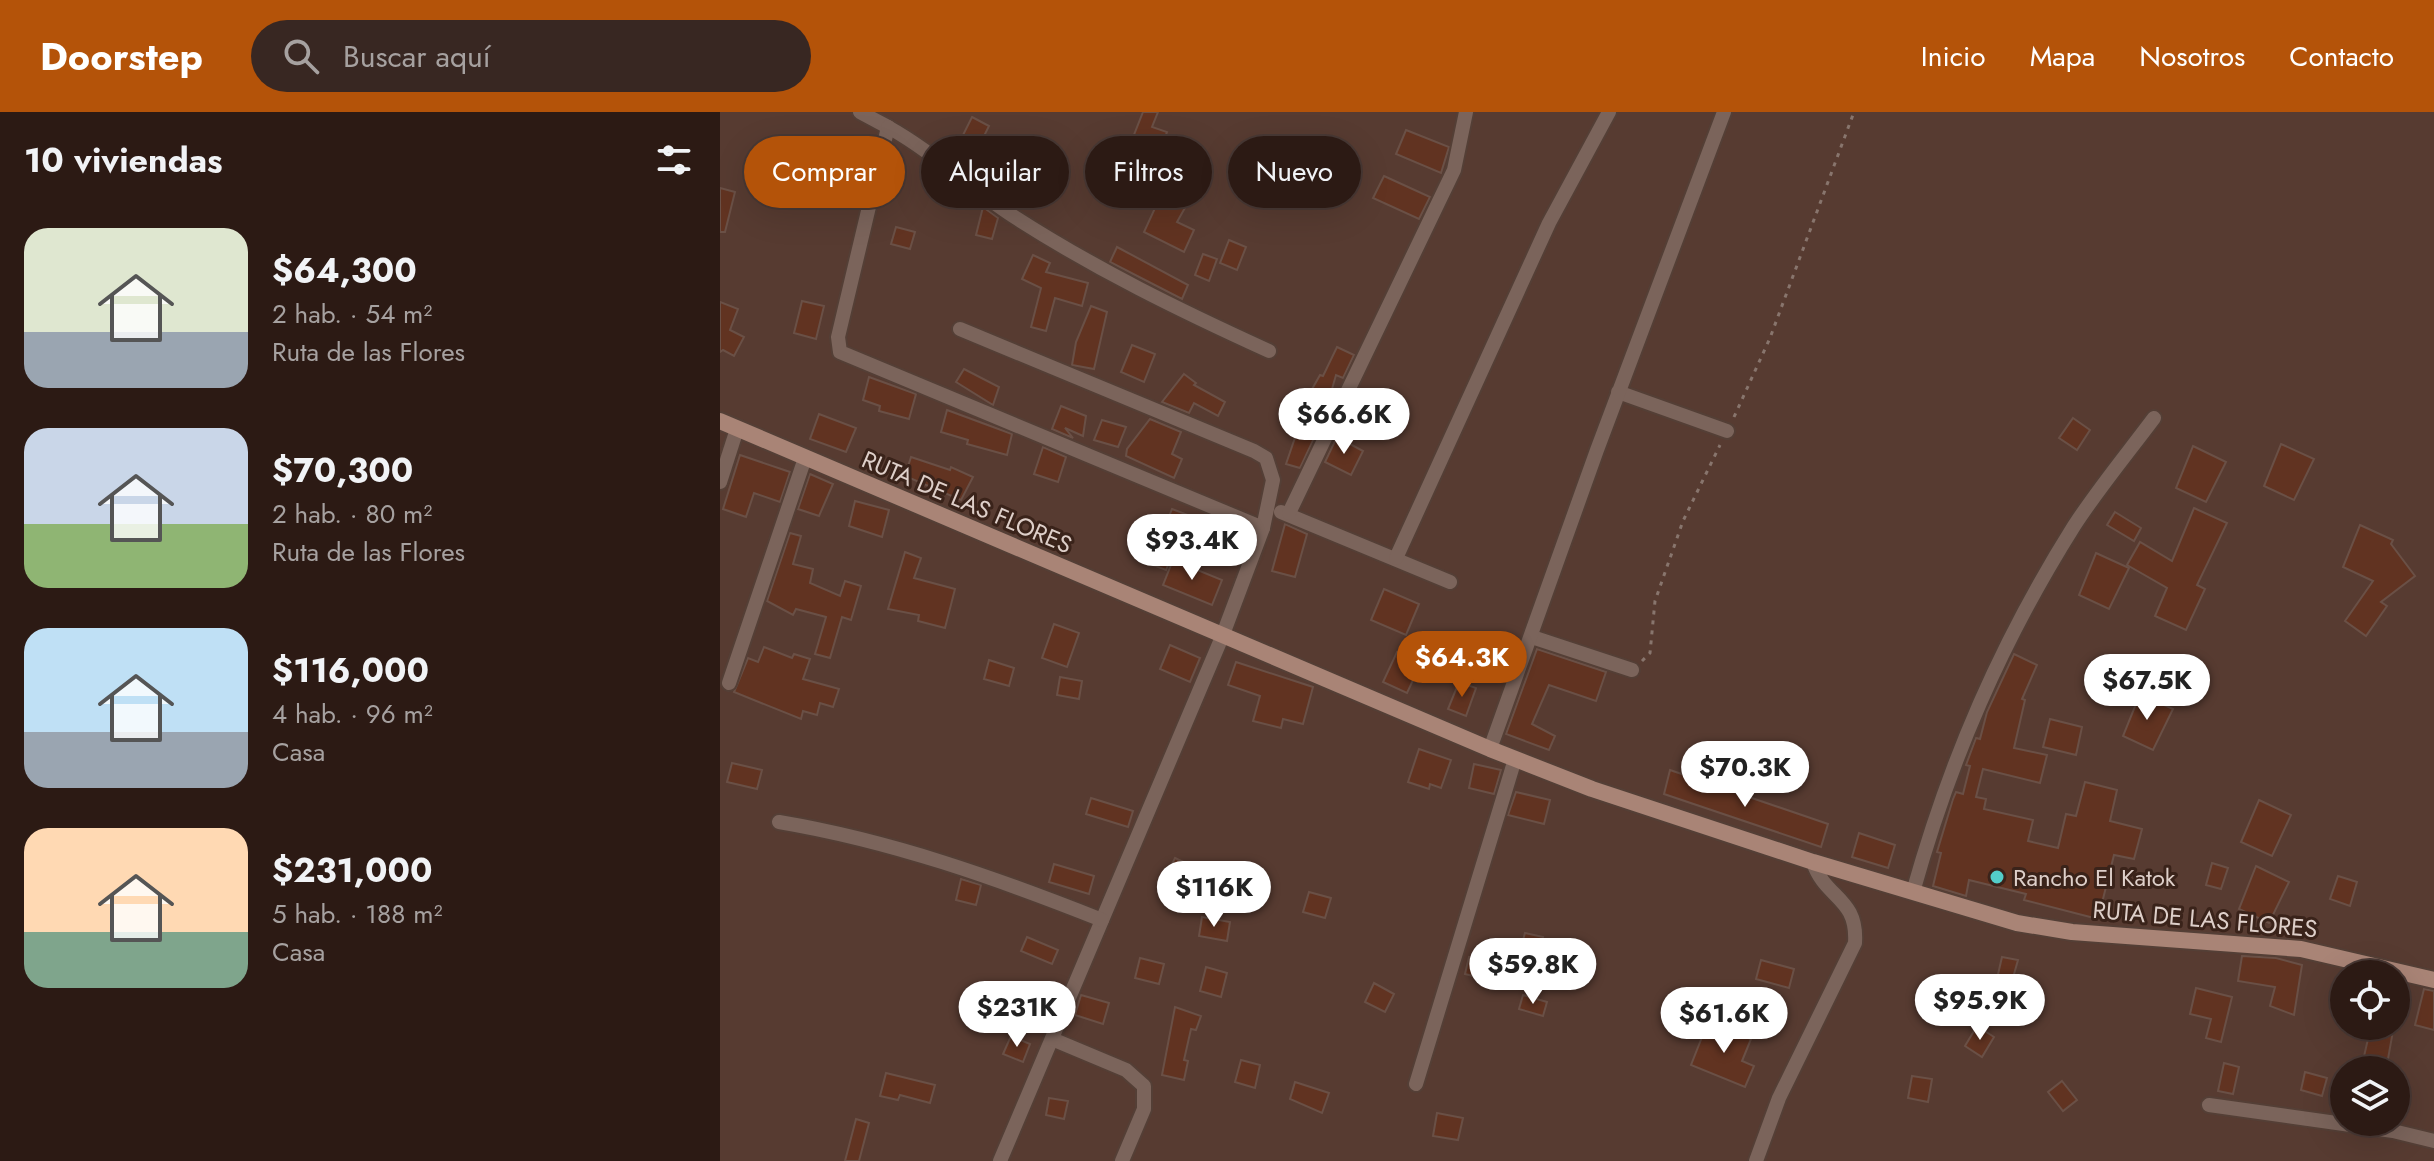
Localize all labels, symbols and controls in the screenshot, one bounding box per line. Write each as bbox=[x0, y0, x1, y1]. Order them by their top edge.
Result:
search box bbox=[251, 20, 811, 92]
text: Doorstep bbox=[40, 29, 203, 84]
icon: search bbox=[279, 34, 323, 78]
text: Buscar aquí bbox=[343, 35, 491, 78]
text: Inicio bbox=[1921, 36, 1986, 77]
text: Mapa bbox=[2030, 36, 2095, 77]
text: Nosotros bbox=[2139, 36, 2245, 77]
text: Contacto bbox=[2289, 36, 2394, 77]
text: 10 viviendas bbox=[24, 136, 222, 185]
chip: Comprar bbox=[744, 136, 905, 208]
chip: Alquilar bbox=[921, 136, 1069, 208]
chip: Filtros bbox=[1085, 136, 1212, 208]
chip: Nuevo bbox=[1228, 136, 1361, 208]
icon: filters bbox=[652, 138, 696, 182]
text: $64,300 bbox=[272, 246, 417, 295]
icon: home bbox=[88, 260, 184, 356]
text: 2 hab. · 54 m² bbox=[272, 295, 432, 333]
text: Ruta de las Flores bbox=[272, 333, 465, 371]
pin: $66.6K bbox=[1279, 388, 1409, 456]
text: $66.6K bbox=[1297, 395, 1391, 433]
street label: RUTA DE LAS FLORES bbox=[856, 442, 1078, 562]
text: $70,300 bbox=[272, 446, 413, 495]
icon: home bbox=[88, 460, 184, 556]
text: 2 hab. · 80 m² bbox=[272, 495, 432, 533]
pin: $93.4K bbox=[1127, 514, 1257, 582]
text: $93.4K bbox=[1145, 521, 1239, 559]
text: Ruta de las Flores bbox=[272, 533, 465, 571]
pin: $64.3K bbox=[1397, 631, 1527, 699]
text: $64.3K bbox=[1415, 638, 1509, 676]
text: $116,000 bbox=[272, 646, 429, 695]
pin: $67.5K bbox=[2082, 654, 2212, 722]
icon: home bbox=[88, 660, 184, 756]
text: $67.5K bbox=[2102, 661, 2192, 699]
text: 4 hab. · 96 m² bbox=[272, 695, 433, 733]
text: Casa bbox=[272, 733, 325, 771]
pin: $70.3K bbox=[1680, 741, 1810, 809]
text: $70.3K bbox=[1699, 748, 1791, 786]
text: $231,000 bbox=[272, 846, 432, 895]
icon: home bbox=[88, 860, 184, 956]
place label: Rancho El Katok bbox=[2013, 860, 2176, 895]
pin: $116K bbox=[1158, 861, 1270, 929]
text: $116K bbox=[1175, 868, 1253, 906]
marker: Rancho El Katok bbox=[1988, 868, 2006, 886]
street label: RUTA DE LAS FLORES bbox=[2091, 892, 2319, 946]
text: 5 hab. · 188 m² bbox=[272, 895, 443, 933]
text: Casa bbox=[272, 933, 325, 971]
pin: $59.8K bbox=[1468, 938, 1598, 1006]
text: $59.8K bbox=[1487, 945, 1579, 983]
map controls bbox=[2330, 960, 2410, 1136]
button: locate bbox=[2330, 960, 2410, 1040]
pin: $95.9K bbox=[1915, 974, 2045, 1042]
pin: $231K bbox=[961, 981, 1073, 1049]
text: $95.9K bbox=[1933, 981, 2027, 1019]
pin: $61.6K bbox=[1659, 987, 1789, 1055]
text: $231K bbox=[977, 988, 1057, 1026]
text: $61.6K bbox=[1679, 994, 1769, 1032]
button: layers bbox=[2330, 1056, 2410, 1136]

